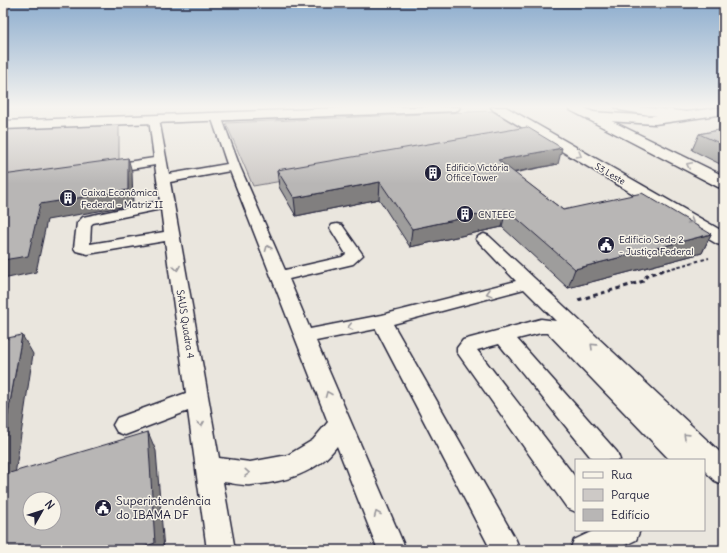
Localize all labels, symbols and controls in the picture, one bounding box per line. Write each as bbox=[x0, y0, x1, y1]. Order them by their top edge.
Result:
one-way arrow bbox=[575, 150, 582, 157]
street label: S3 Leste bbox=[593, 160, 628, 187]
place label: Edifício Victória Office Tower bbox=[446, 162, 508, 183]
one-way arrow bbox=[686, 162, 694, 170]
building icon: Edifício Victória Office Tower bbox=[423, 163, 443, 183]
place label: Caixa Econômica Federal - Matriz II bbox=[81, 186, 163, 211]
building icon: Caixa Econômica Federal - Matriz II bbox=[58, 188, 78, 208]
building icon: CNTEEC bbox=[455, 204, 475, 224]
place label: CNTEEC bbox=[478, 208, 515, 221]
one-way arrow bbox=[687, 216, 694, 223]
place label: Edificio Sede 2 - Justiça Federal bbox=[619, 233, 693, 258]
public building icon: Edificio Sede 2 - Justiça Federal bbox=[596, 235, 616, 255]
one-way arrow bbox=[264, 244, 272, 251]
one-way arrow bbox=[172, 265, 181, 271]
one-way arrow bbox=[486, 288, 493, 297]
street label: SAUS Quadra 4 bbox=[174, 289, 197, 360]
one-way arrow bbox=[347, 323, 353, 331]
one-way arrow bbox=[590, 343, 598, 351]
one-way arrow bbox=[324, 390, 332, 397]
one-way arrow bbox=[196, 421, 205, 427]
one-way arrow bbox=[683, 433, 691, 441]
legend bbox=[575, 459, 705, 531]
text: Rua bbox=[611, 467, 633, 482]
one-way arrow bbox=[244, 469, 250, 477]
text: Parque bbox=[611, 487, 650, 502]
north arrow bbox=[22, 491, 62, 531]
place label: Superintendência do IBAMA DF bbox=[116, 493, 211, 522]
text: N bbox=[42, 497, 58, 512]
public building icon: Superintendência do IBAMA DF bbox=[93, 498, 113, 518]
text: Edifício bbox=[611, 507, 650, 522]
one-way arrow bbox=[374, 510, 382, 518]

